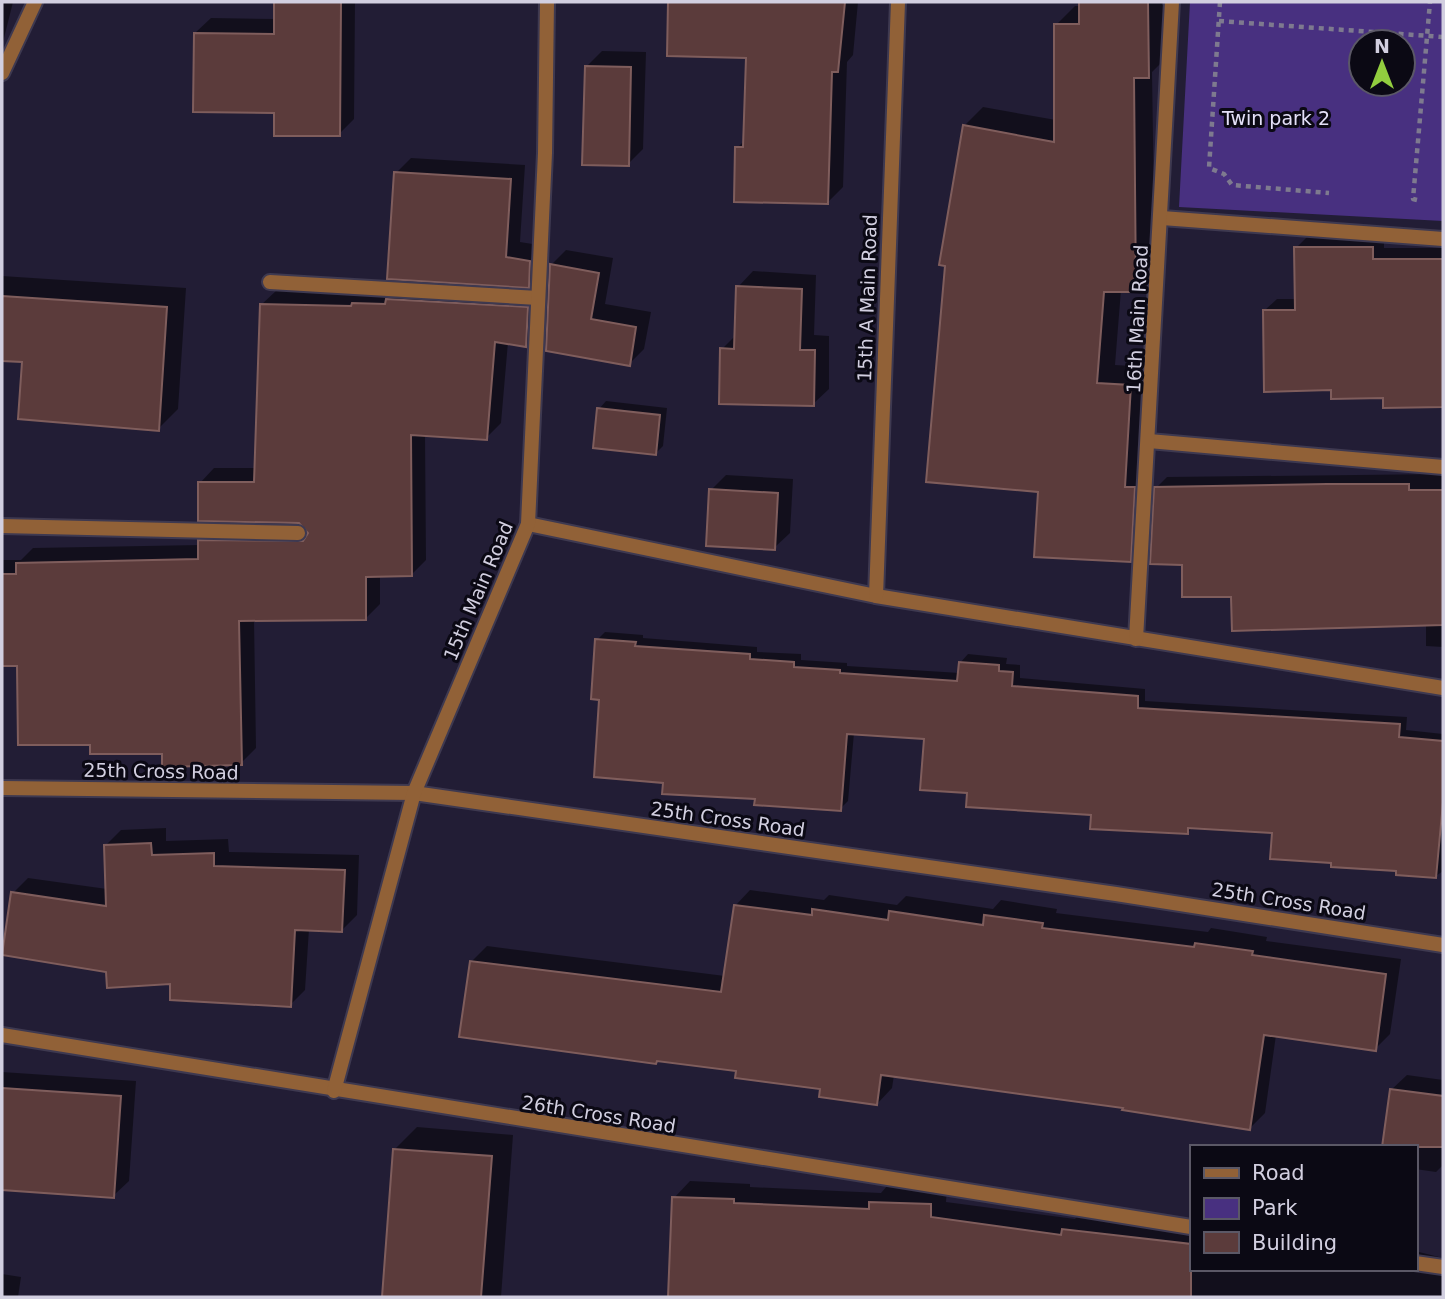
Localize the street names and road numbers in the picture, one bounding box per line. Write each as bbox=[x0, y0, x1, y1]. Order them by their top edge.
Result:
street label: 15th A Main Road bbox=[853, 214, 881, 382]
street label: 16th Main Road bbox=[1122, 244, 1152, 394]
street label: 15th Main Road bbox=[439, 518, 517, 664]
street label: 25th Cross Road bbox=[83, 759, 239, 783]
street label: 25th Cross Road bbox=[649, 797, 807, 841]
street label: 25th Cross Road bbox=[1210, 878, 1368, 924]
street label: 26th Cross Road bbox=[520, 1091, 678, 1137]

